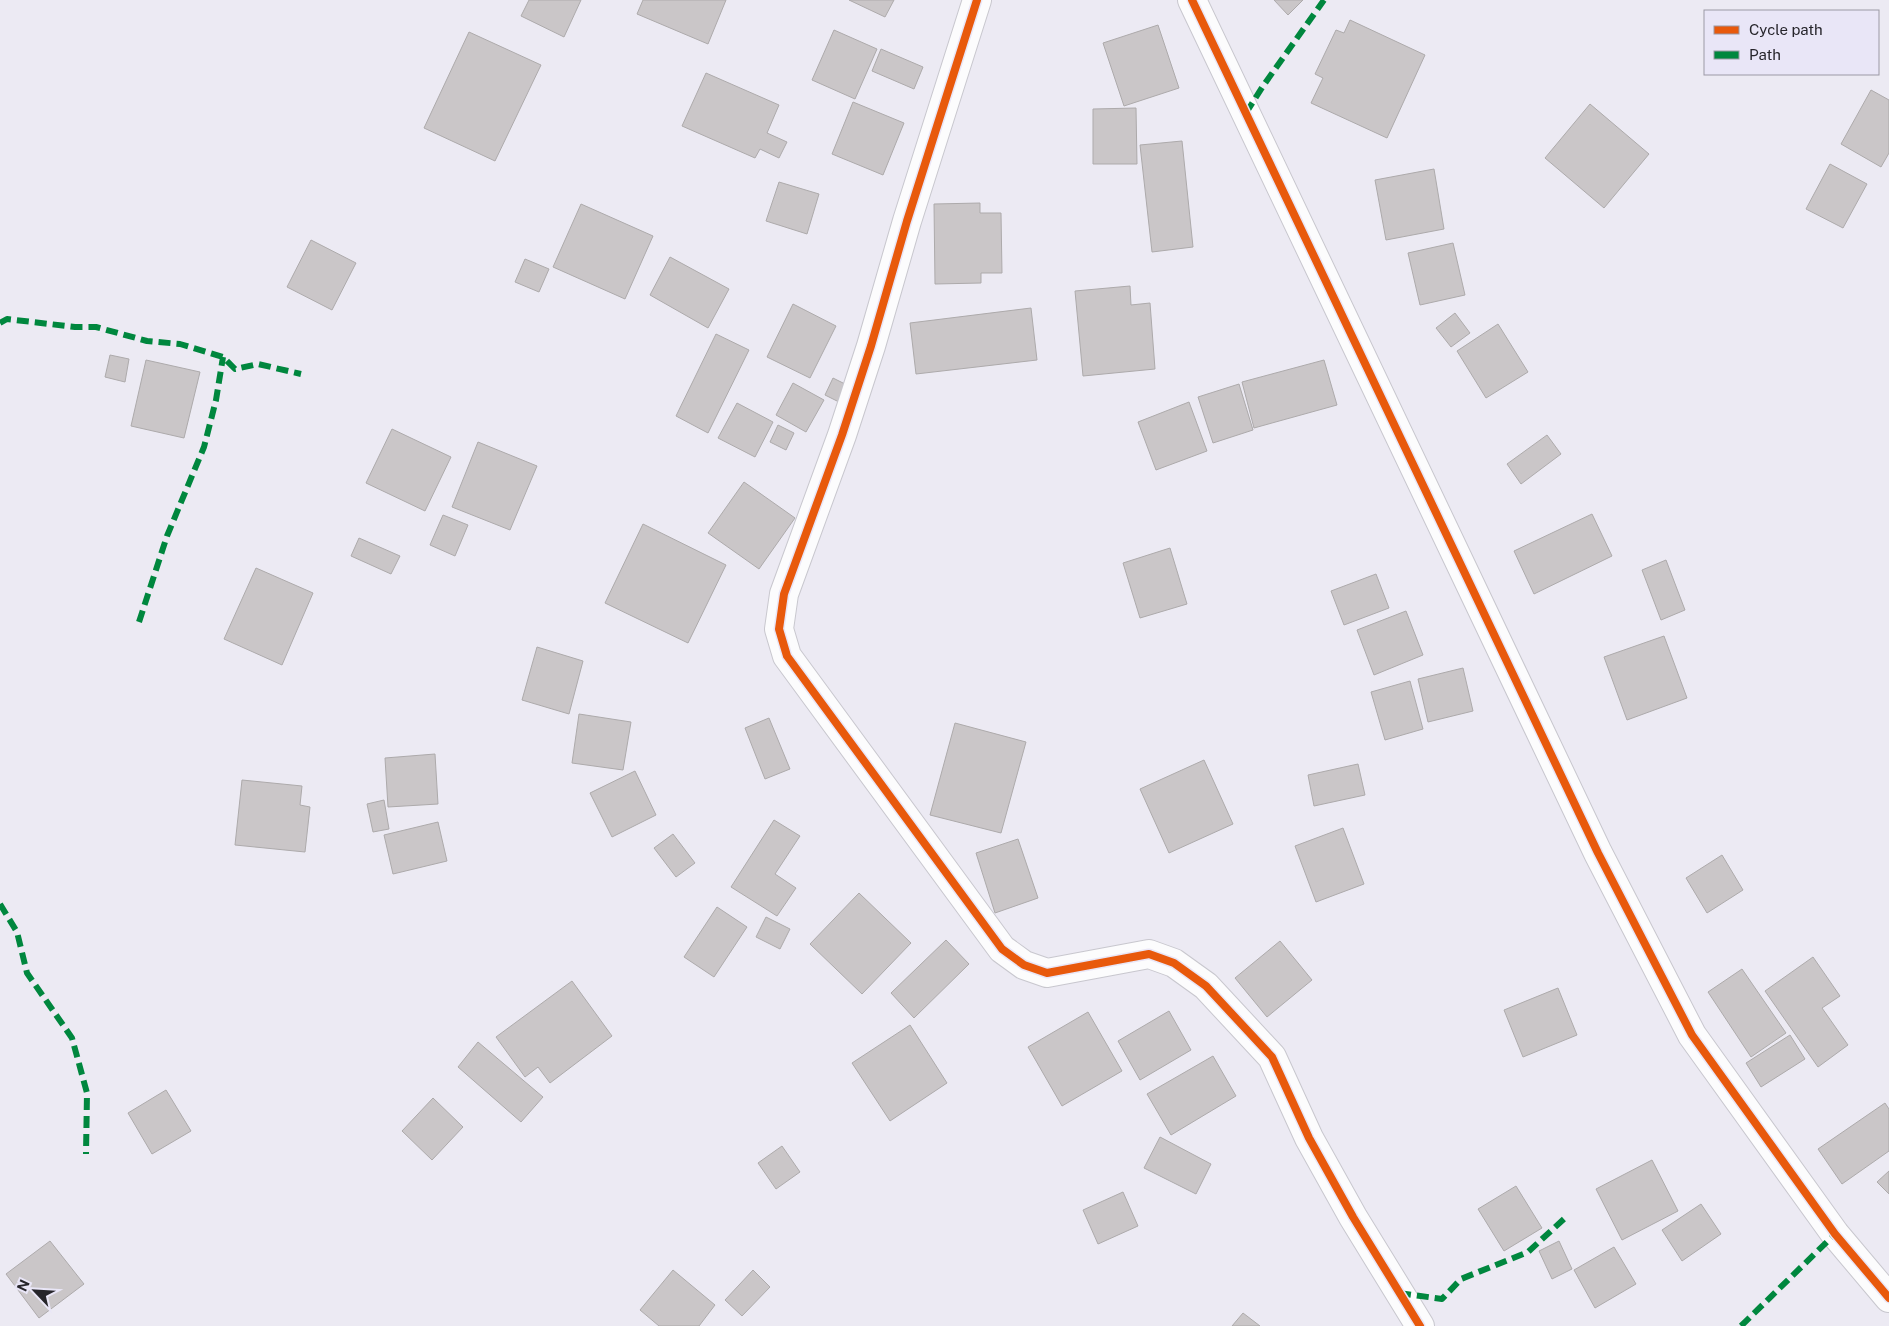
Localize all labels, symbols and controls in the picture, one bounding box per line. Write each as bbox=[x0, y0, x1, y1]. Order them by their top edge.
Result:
legend bbox=[1704, 10, 1879, 75]
text: Cycle path bbox=[1749, 21, 1823, 38]
text: Path bbox=[1749, 46, 1781, 63]
north arrow bbox=[10, 1266, 60, 1316]
text: N bbox=[14, 1277, 33, 1294]

